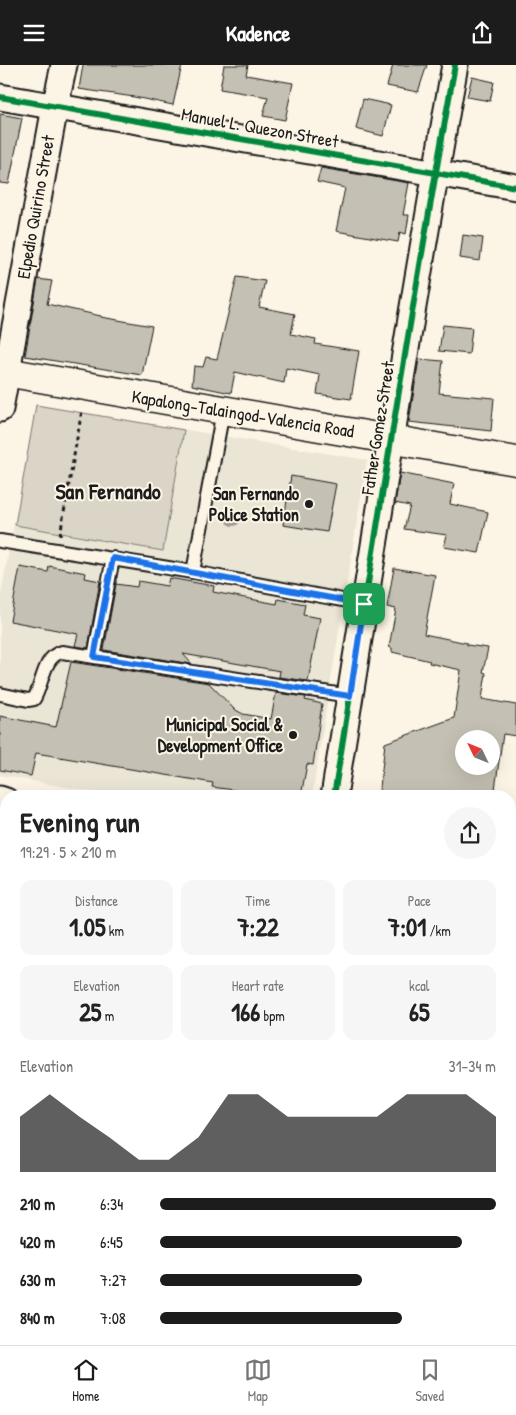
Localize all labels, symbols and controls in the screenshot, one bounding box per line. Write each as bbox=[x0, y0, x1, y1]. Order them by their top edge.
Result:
text: Kadence bbox=[226, 18, 290, 48]
icon: menu bbox=[20, 19, 48, 47]
icon: share bbox=[468, 19, 496, 47]
street label: Manuel L. Quezon Street bbox=[180, 101, 341, 154]
street label: Elpedio Quirino Street bbox=[11, 132, 61, 281]
street label: Father Gomez Street bbox=[354, 359, 401, 497]
street label: Kapalong-Talaingod-Valencia Road bbox=[130, 384, 356, 443]
district label: San Fernando bbox=[55, 476, 161, 506]
place label: San Fernando Police Station bbox=[209, 481, 300, 527]
marker: San Fernando Police Station bbox=[303, 498, 315, 510]
pin bbox=[343, 583, 385, 625]
icon: arrive bbox=[350, 590, 378, 618]
place label: Municipal Social & Development Office bbox=[158, 712, 284, 759]
marker: Municipal Social & Development Office bbox=[287, 729, 299, 741]
north arrow bbox=[455, 730, 500, 775]
map controls bbox=[455, 730, 500, 775]
text: Evening run bbox=[20, 803, 140, 841]
button: share bbox=[444, 807, 496, 859]
text: 19:29 · 5 × 210 m bbox=[20, 841, 116, 863]
text: Distance bbox=[75, 891, 118, 910]
text: Time bbox=[246, 891, 270, 910]
text: Pace bbox=[408, 891, 431, 910]
text: 1.05 bbox=[69, 910, 105, 944]
text: 7:22 bbox=[237, 910, 279, 944]
text: 7:01 bbox=[388, 910, 426, 944]
text: km bbox=[105, 921, 124, 940]
text: /km bbox=[426, 921, 451, 940]
text: Elevation bbox=[73, 976, 120, 995]
text: Heart rate bbox=[232, 976, 284, 995]
text: kcal bbox=[409, 976, 430, 995]
text: 25 bbox=[79, 995, 101, 1029]
text: 166 bbox=[231, 995, 260, 1029]
text: 65 bbox=[409, 995, 430, 1029]
text: m bbox=[101, 1006, 114, 1025]
text: bpm bbox=[260, 1006, 285, 1025]
text: Elevation bbox=[20, 1055, 73, 1077]
text: 31–34 m bbox=[449, 1055, 496, 1077]
text: 210 m bbox=[20, 1193, 55, 1215]
text: 6:34 bbox=[100, 1193, 123, 1215]
text: 420 m bbox=[20, 1231, 55, 1253]
text: 6:45 bbox=[100, 1231, 123, 1253]
text: 630 m bbox=[20, 1269, 55, 1291]
text: 7:27 bbox=[100, 1269, 127, 1291]
text: 840 m bbox=[20, 1307, 55, 1329]
text: 7:08 bbox=[100, 1307, 126, 1329]
tab: Home bbox=[72, 1356, 100, 1405]
tab: Map bbox=[244, 1356, 272, 1405]
tab: Saved bbox=[416, 1356, 444, 1405]

